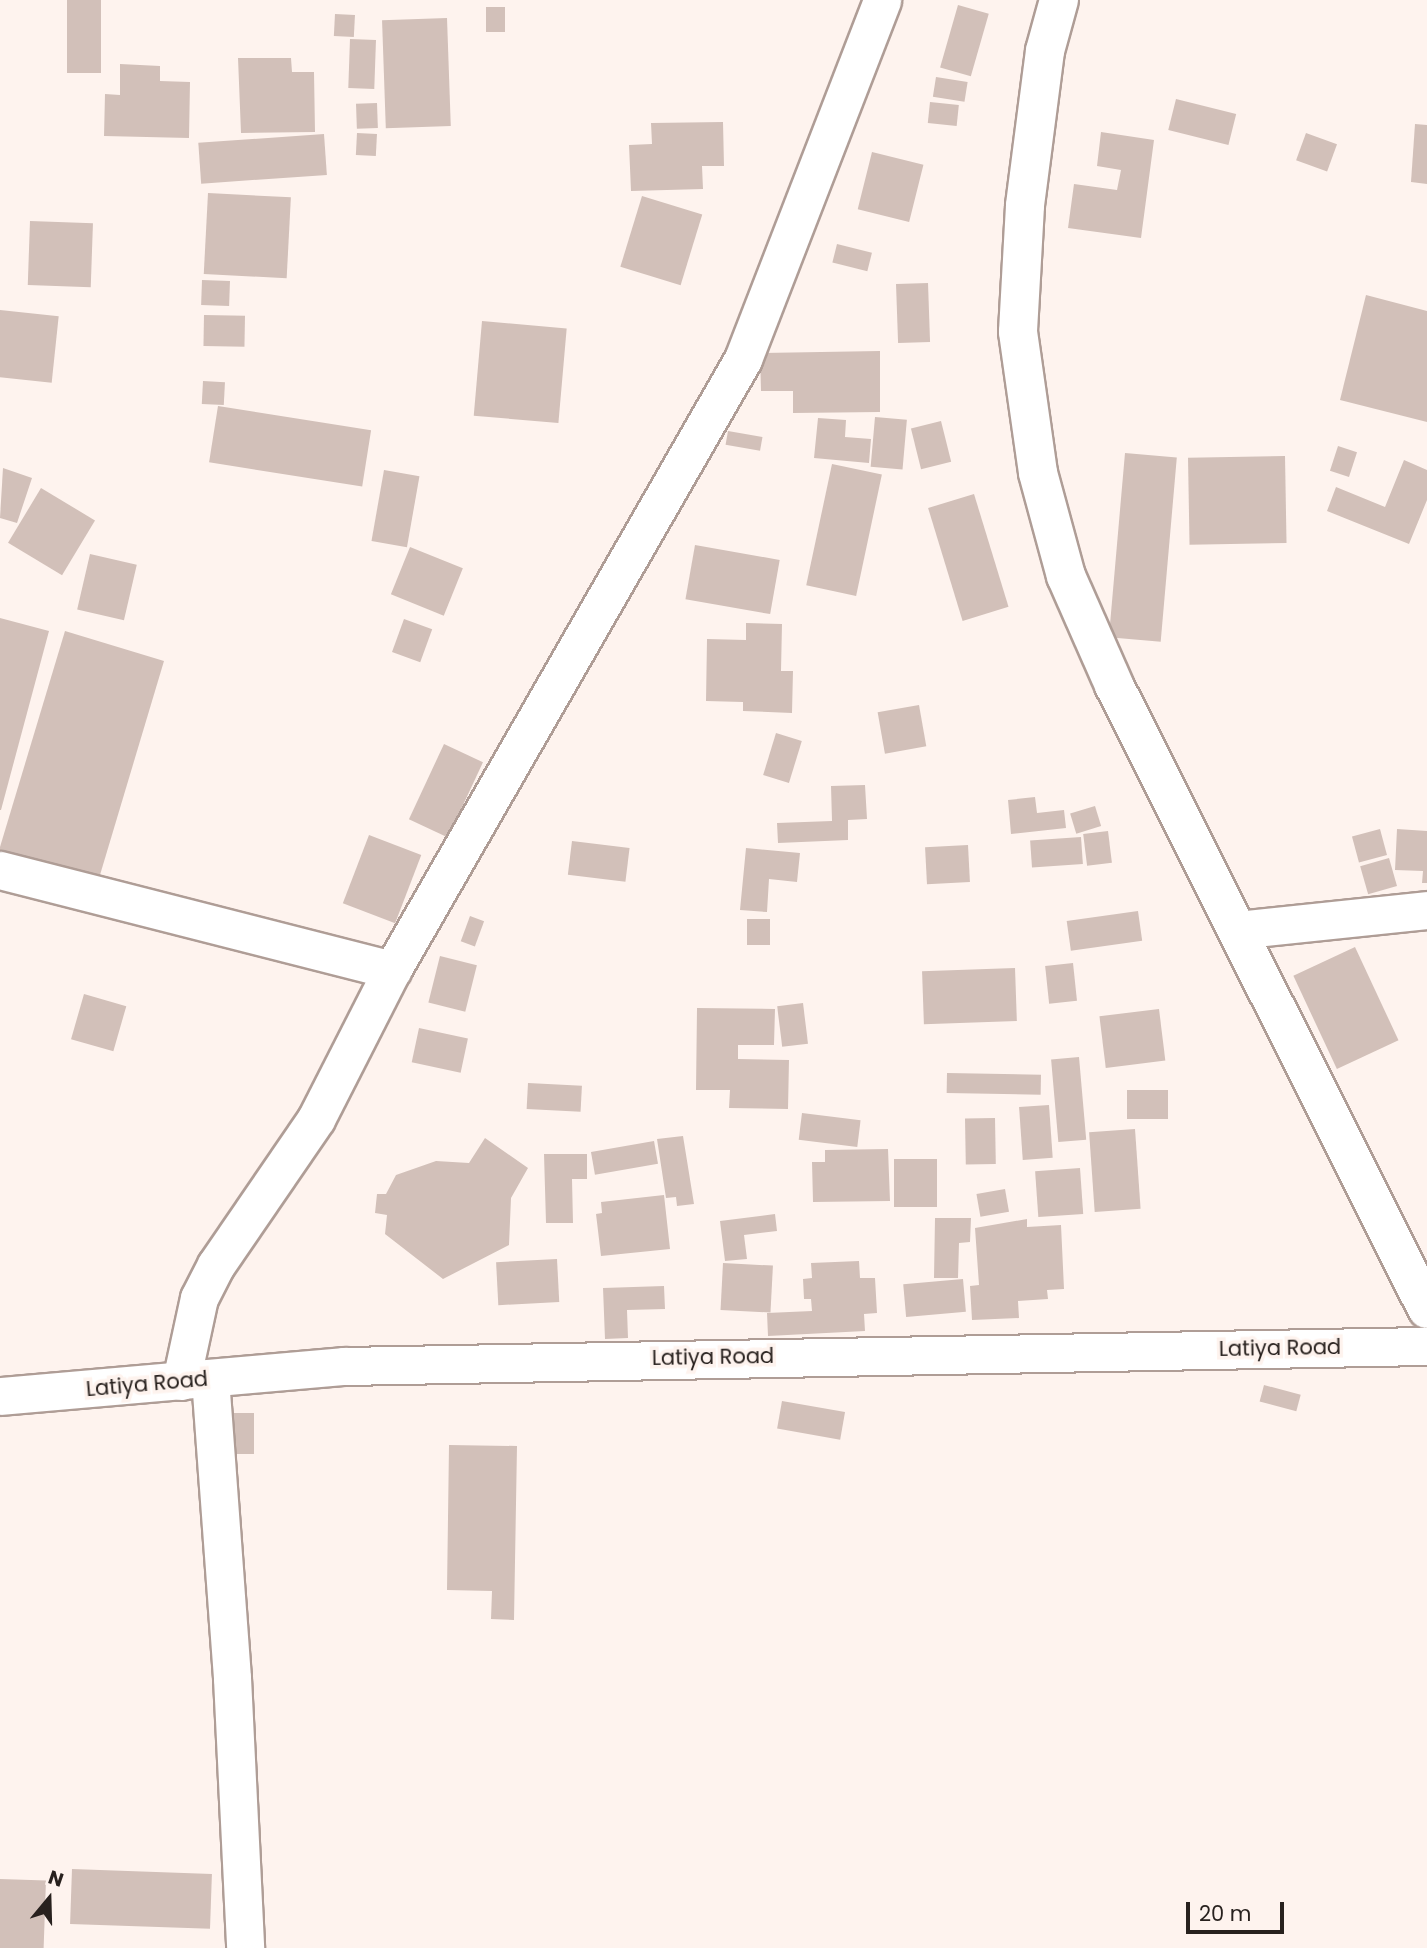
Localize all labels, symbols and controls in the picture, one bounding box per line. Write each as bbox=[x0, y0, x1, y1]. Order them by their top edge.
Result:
street label: Latiya Road bbox=[1219, 1334, 1341, 1362]
street label: Latiya Road bbox=[652, 1343, 774, 1371]
street label: Latiya Road bbox=[85, 1366, 209, 1402]
north arrow bbox=[14, 1864, 84, 1934]
text: N bbox=[45, 1864, 67, 1894]
scale bar bbox=[1189, 1888, 1287, 1932]
text: 20 m bbox=[1199, 1899, 1252, 1928]

